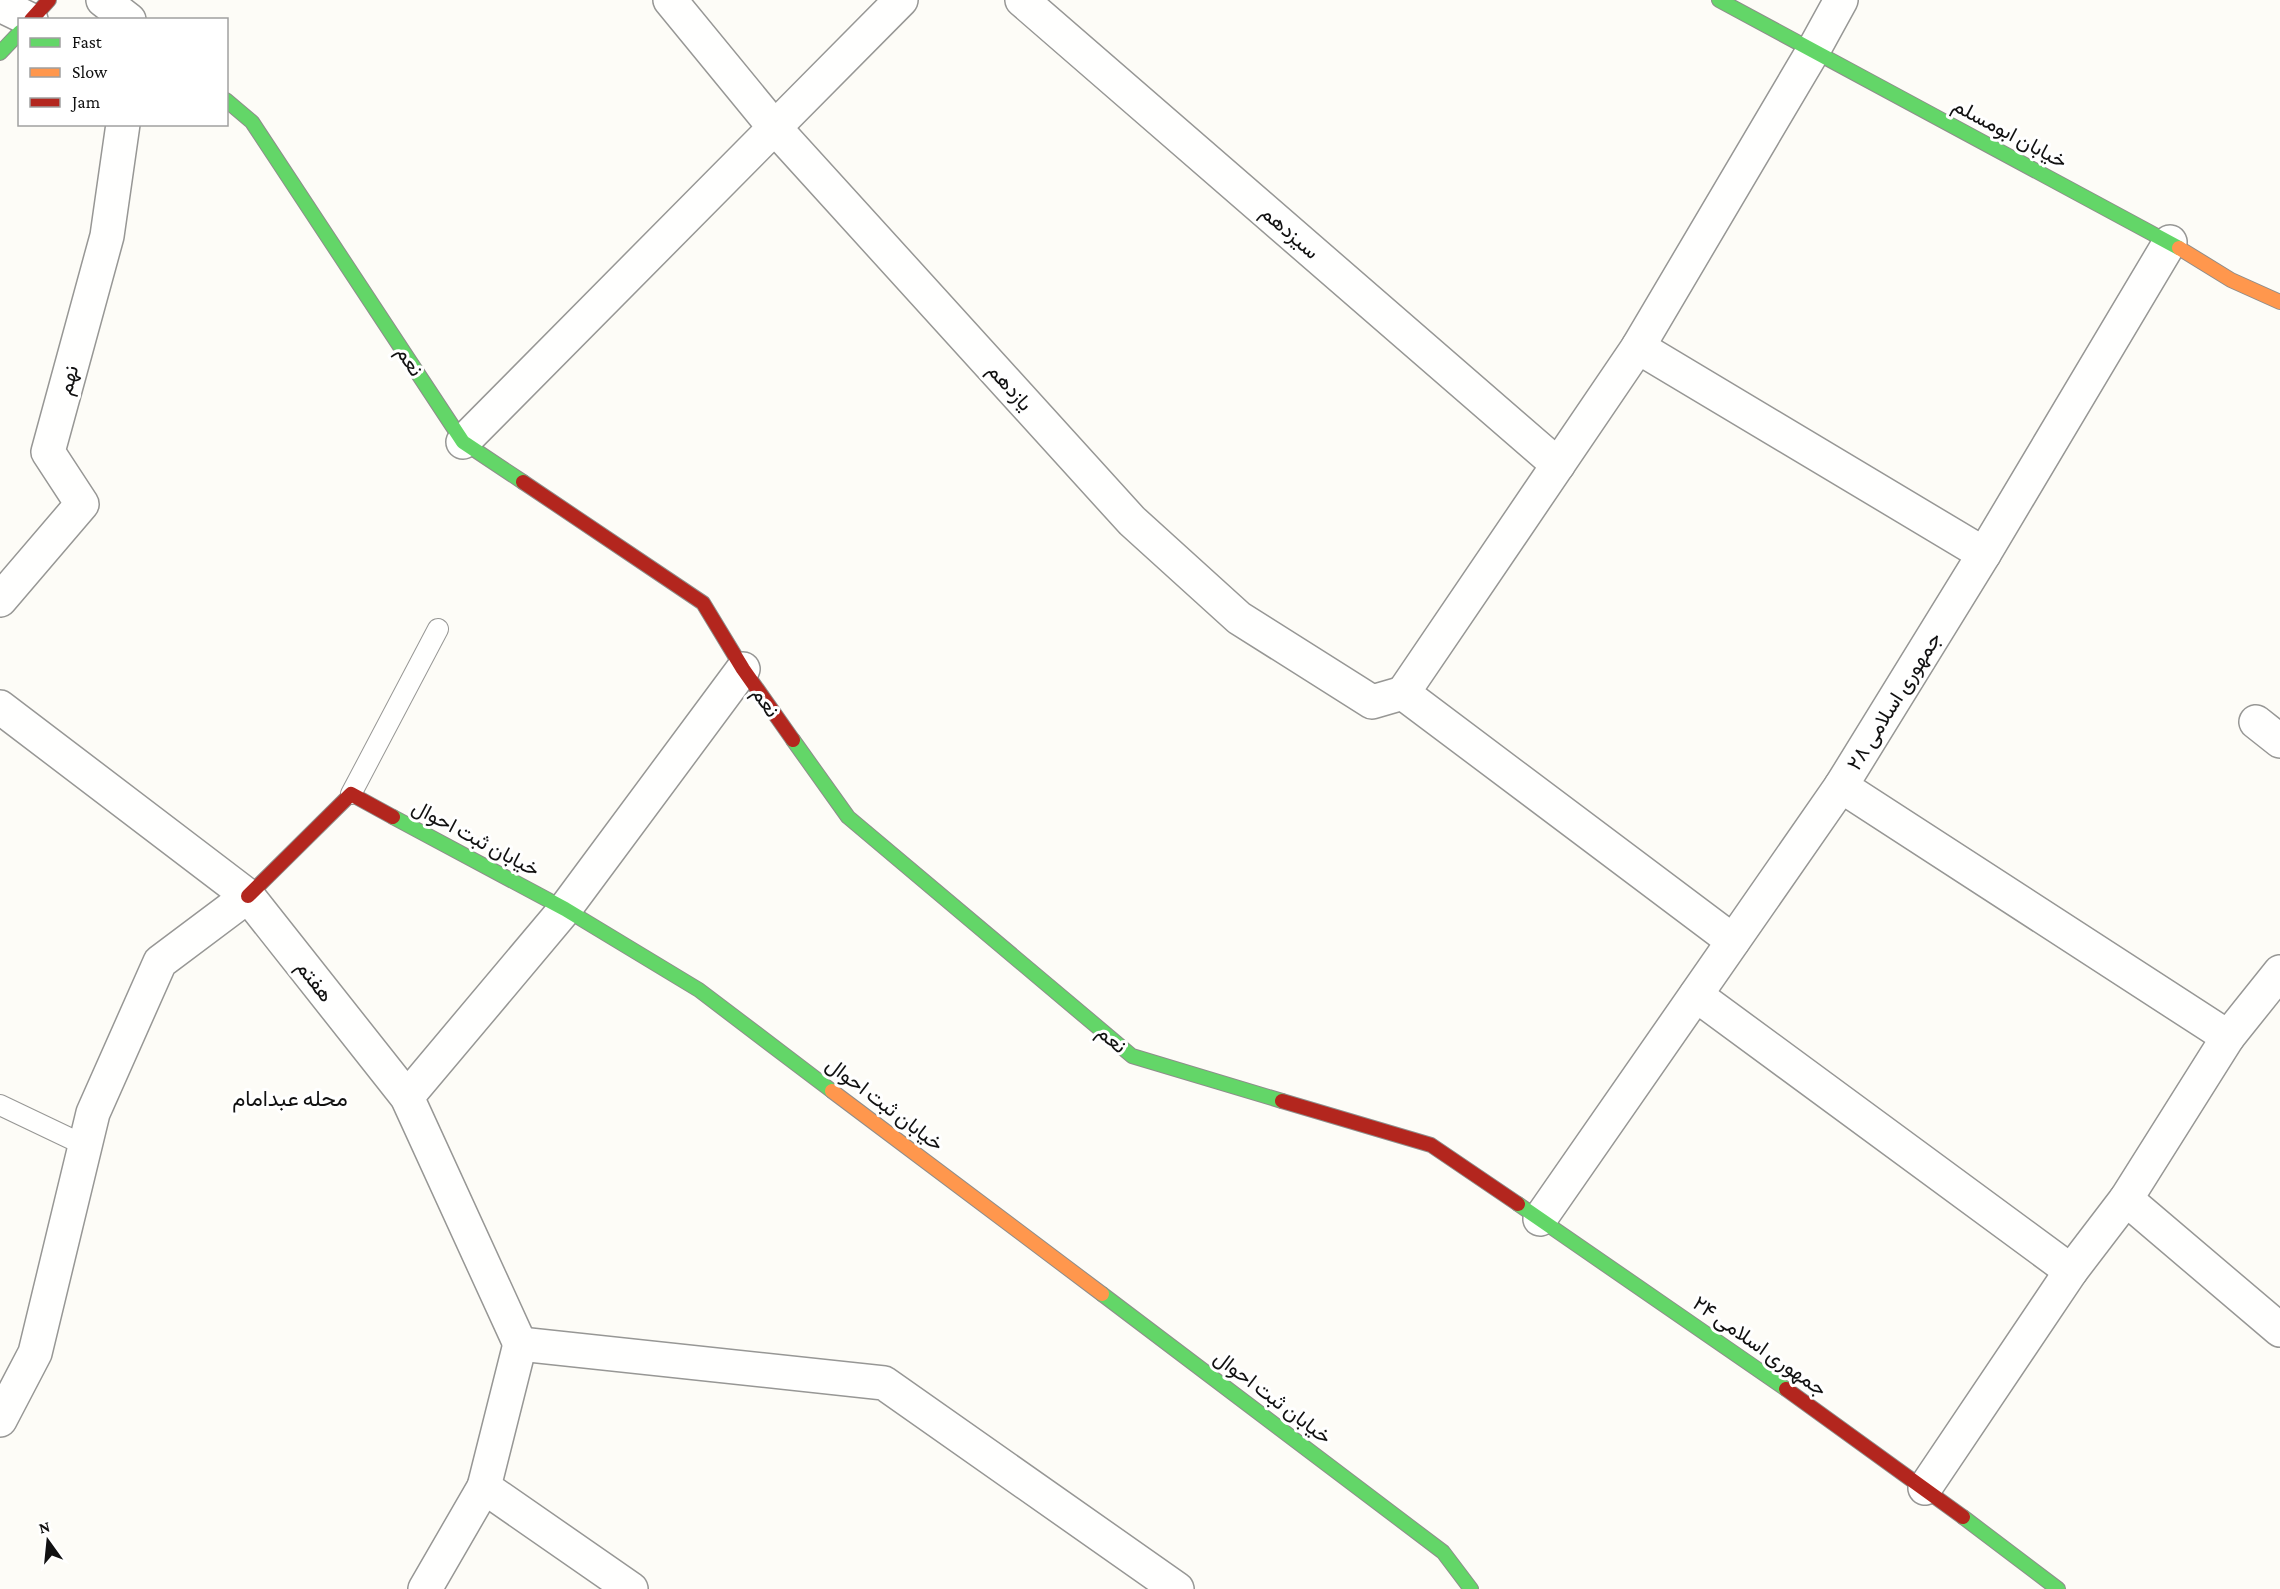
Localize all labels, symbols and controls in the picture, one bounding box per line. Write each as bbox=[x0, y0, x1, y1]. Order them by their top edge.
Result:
legend bbox=[18, 18, 228, 126]
text: Fast bbox=[72, 32, 103, 52]
text: Slow bbox=[72, 62, 108, 82]
text: Jam bbox=[70, 92, 101, 112]
street label: خیابان ابومسلم bbox=[1948, 93, 2071, 175]
street label: سیزدهم bbox=[1255, 200, 1324, 265]
street label: نعم bbox=[390, 341, 429, 382]
street label: یازدهم bbox=[981, 358, 1038, 417]
street label: نهم bbox=[53, 363, 85, 398]
street label: جمهوری اسلامی ۲۸ bbox=[1842, 627, 1947, 775]
street label: نعم bbox=[746, 682, 785, 723]
street label: خیابان ثبت احوال bbox=[408, 794, 544, 883]
street label: هفتم bbox=[290, 956, 339, 1008]
street label: نعم bbox=[1091, 1020, 1132, 1060]
street label: خیابان ثبت احوال bbox=[821, 1052, 948, 1157]
district label: محله عبدامام bbox=[232, 1086, 348, 1113]
street label: جمهوری اسلامی ۲۴ bbox=[1688, 1291, 1832, 1402]
street label: خیابان ثبت احوال bbox=[1209, 1345, 1336, 1450]
north arrow bbox=[18, 1511, 78, 1571]
text: N bbox=[37, 1517, 52, 1537]

